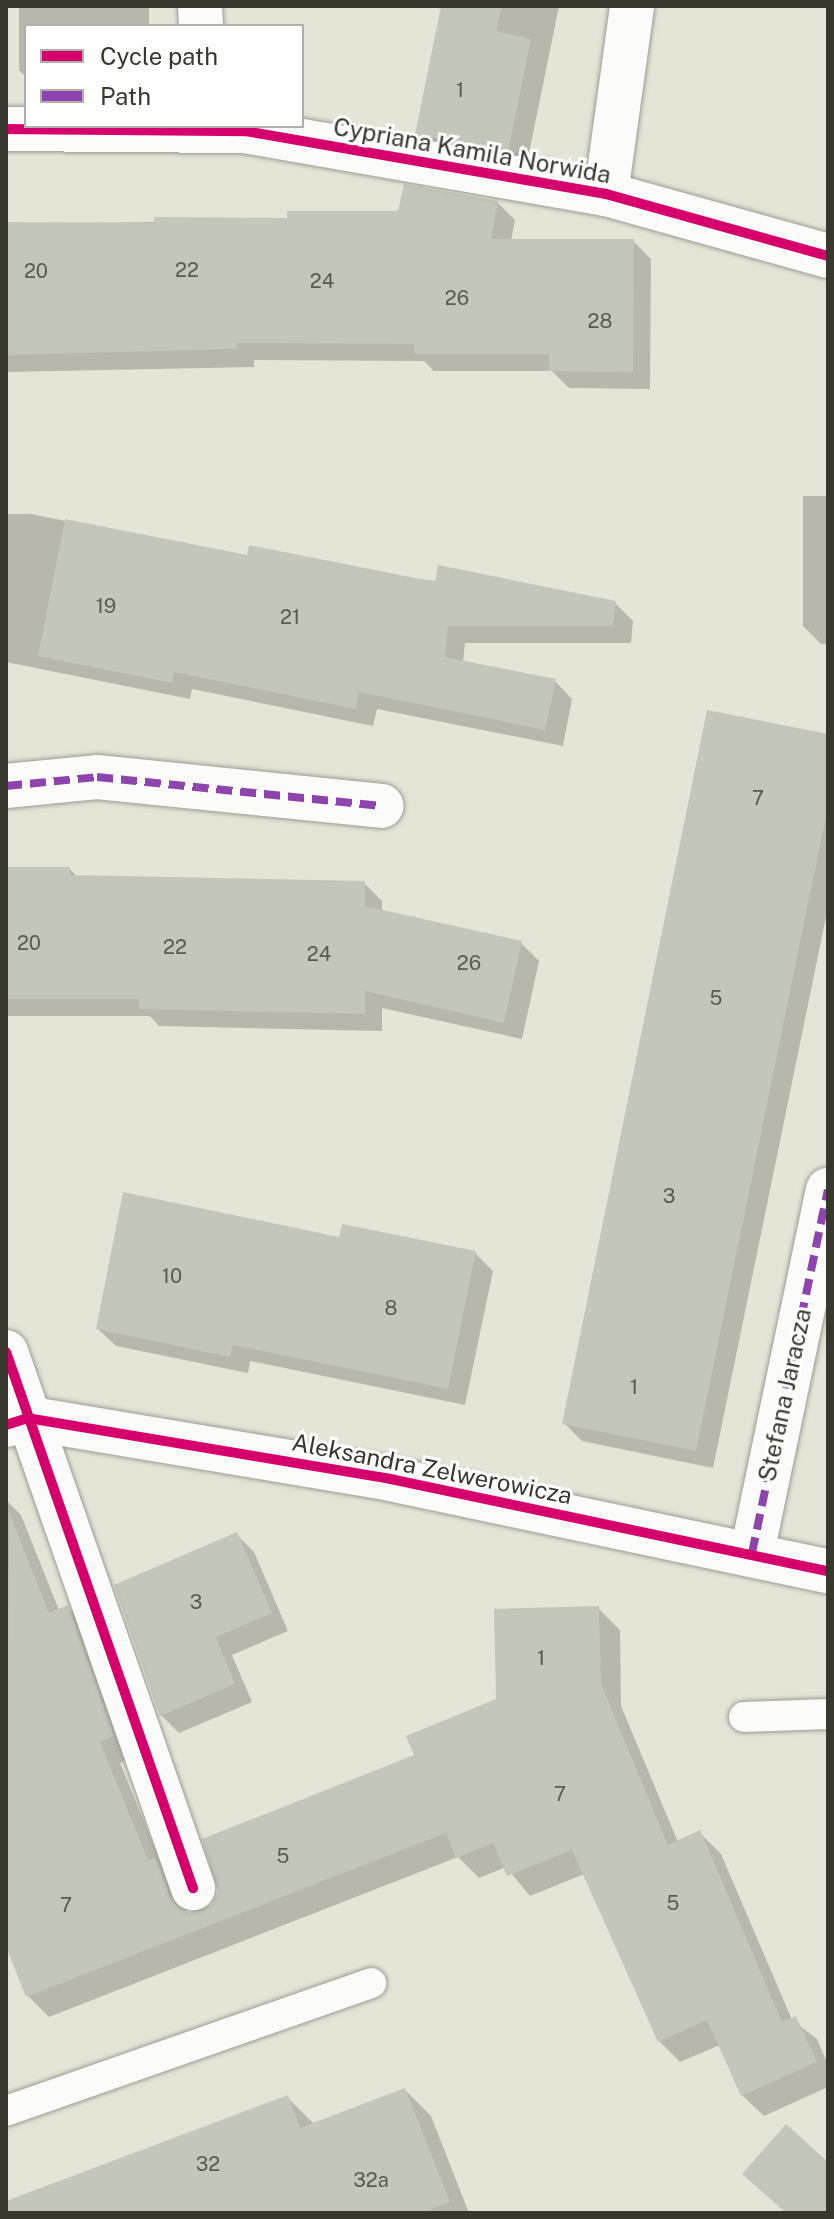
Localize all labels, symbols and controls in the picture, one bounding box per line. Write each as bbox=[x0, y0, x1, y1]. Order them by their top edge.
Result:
legend bbox=[24, 24, 304, 128]
text: Cycle path bbox=[100, 42, 218, 70]
house number: 1 bbox=[456, 78, 464, 102]
text: Path bbox=[100, 82, 151, 110]
street label: Cypriana Kamila Norwida bbox=[331, 112, 613, 190]
house number: 22 bbox=[175, 258, 199, 282]
house number: 20 bbox=[24, 259, 48, 283]
house number: 24 bbox=[310, 269, 334, 293]
house number: 26 bbox=[445, 286, 469, 310]
house number: 28 bbox=[588, 309, 612, 333]
house number: 19 bbox=[96, 594, 116, 618]
house number: 21 bbox=[280, 605, 300, 629]
house number: 7 bbox=[752, 786, 764, 810]
house number: 20 bbox=[17, 931, 41, 955]
house number: 22 bbox=[163, 935, 187, 959]
house number: 24 bbox=[307, 942, 331, 966]
house number: 26 bbox=[457, 951, 481, 975]
house number: 5 bbox=[710, 986, 722, 1010]
house number: 3 bbox=[663, 1184, 675, 1208]
house number: 10 bbox=[162, 1264, 182, 1288]
house number: 8 bbox=[385, 1296, 397, 1320]
street label: Stefana Jaracza bbox=[753, 1306, 817, 1484]
house number: 1 bbox=[630, 1375, 638, 1399]
street label: Aleksandra Zelwerowicza bbox=[290, 1428, 574, 1510]
house number: 3 bbox=[190, 1590, 202, 1614]
house number: 1 bbox=[537, 1646, 545, 1670]
house number: 7 bbox=[554, 1782, 566, 1806]
house number: 5 bbox=[277, 1844, 289, 1868]
house number: 5 bbox=[667, 1891, 679, 1915]
house number: 7 bbox=[60, 1893, 72, 1917]
house number: 32 bbox=[196, 2152, 220, 2176]
house number: 32a bbox=[353, 2168, 389, 2192]

